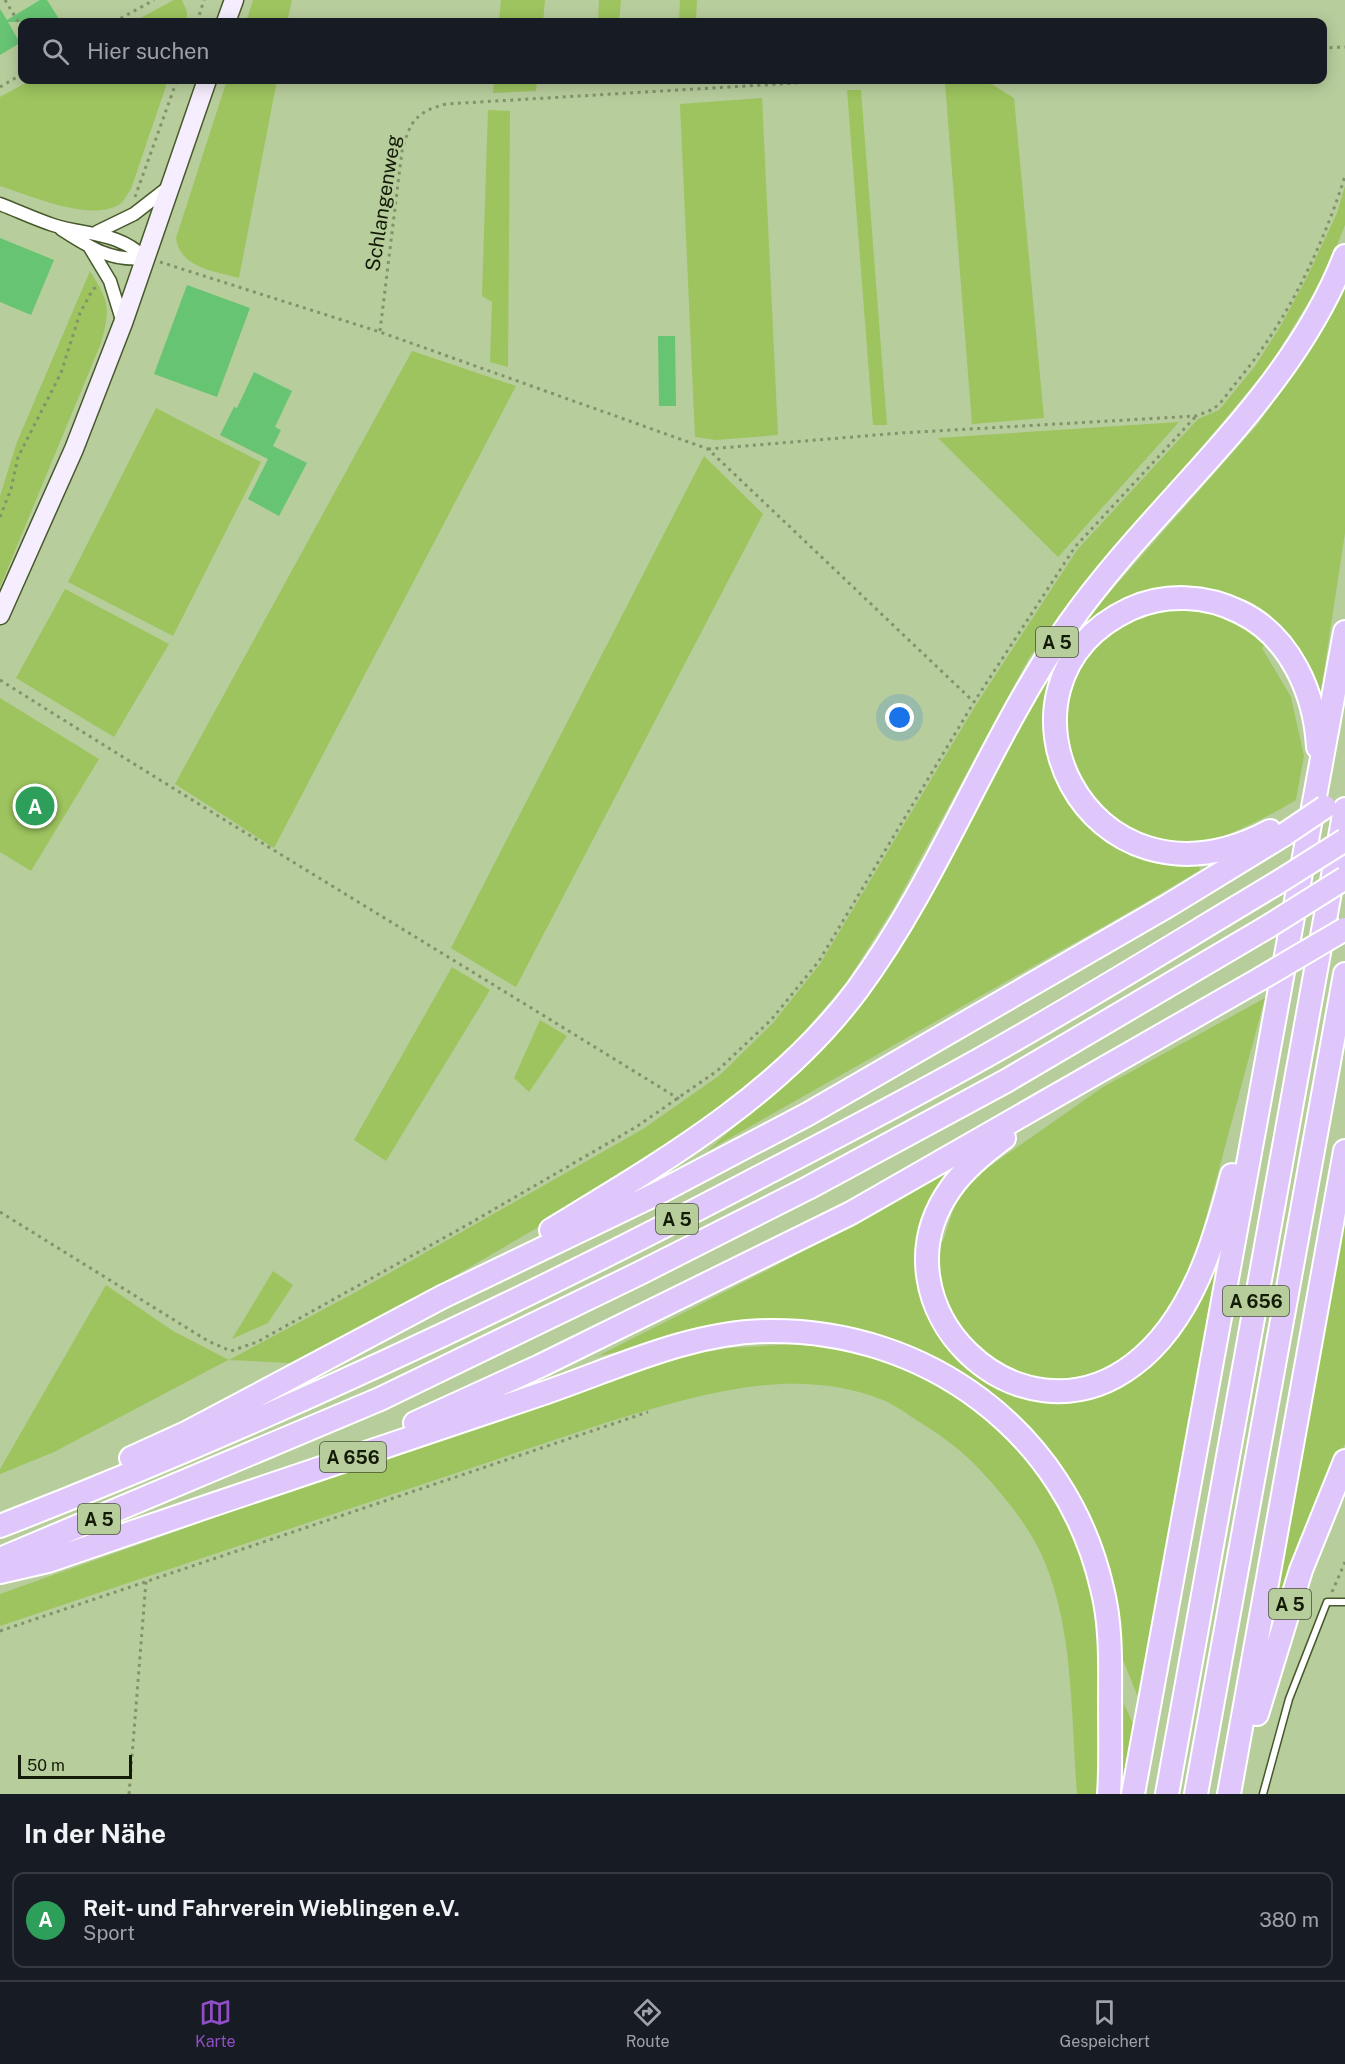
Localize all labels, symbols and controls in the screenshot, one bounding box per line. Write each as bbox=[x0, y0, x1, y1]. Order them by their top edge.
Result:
search box bbox=[18, 18, 1327, 84]
icon: search bbox=[39, 35, 72, 68]
text: Hier suchen bbox=[87, 38, 209, 64]
street label: Schlangenweg bbox=[360, 133, 406, 273]
road number: A 5 bbox=[1036, 627, 1078, 657]
your location bbox=[885, 703, 914, 732]
pin: A bbox=[15, 784, 54, 828]
road number: A 5 bbox=[656, 1204, 698, 1234]
road number: A 656 bbox=[1223, 1286, 1289, 1316]
road number: A 656 bbox=[320, 1442, 386, 1472]
road number: A 5 bbox=[78, 1504, 120, 1534]
road number: A 5 bbox=[1269, 1589, 1311, 1619]
scale bar bbox=[18, 1752, 132, 1780]
text: 50 m bbox=[27, 1756, 65, 1775]
text: In der Nähe bbox=[24, 1818, 166, 1849]
text: Reit- und Fahrverein Wieblingen e.V. bbox=[83, 1895, 460, 1921]
text: A bbox=[38, 1908, 53, 1932]
text: 380 m bbox=[1259, 1908, 1319, 1932]
text: Sport bbox=[83, 1921, 135, 1945]
tab: Karte bbox=[195, 1996, 236, 2051]
tab: Route bbox=[626, 1996, 670, 2051]
tab: Gespeichert bbox=[1060, 1996, 1150, 2051]

